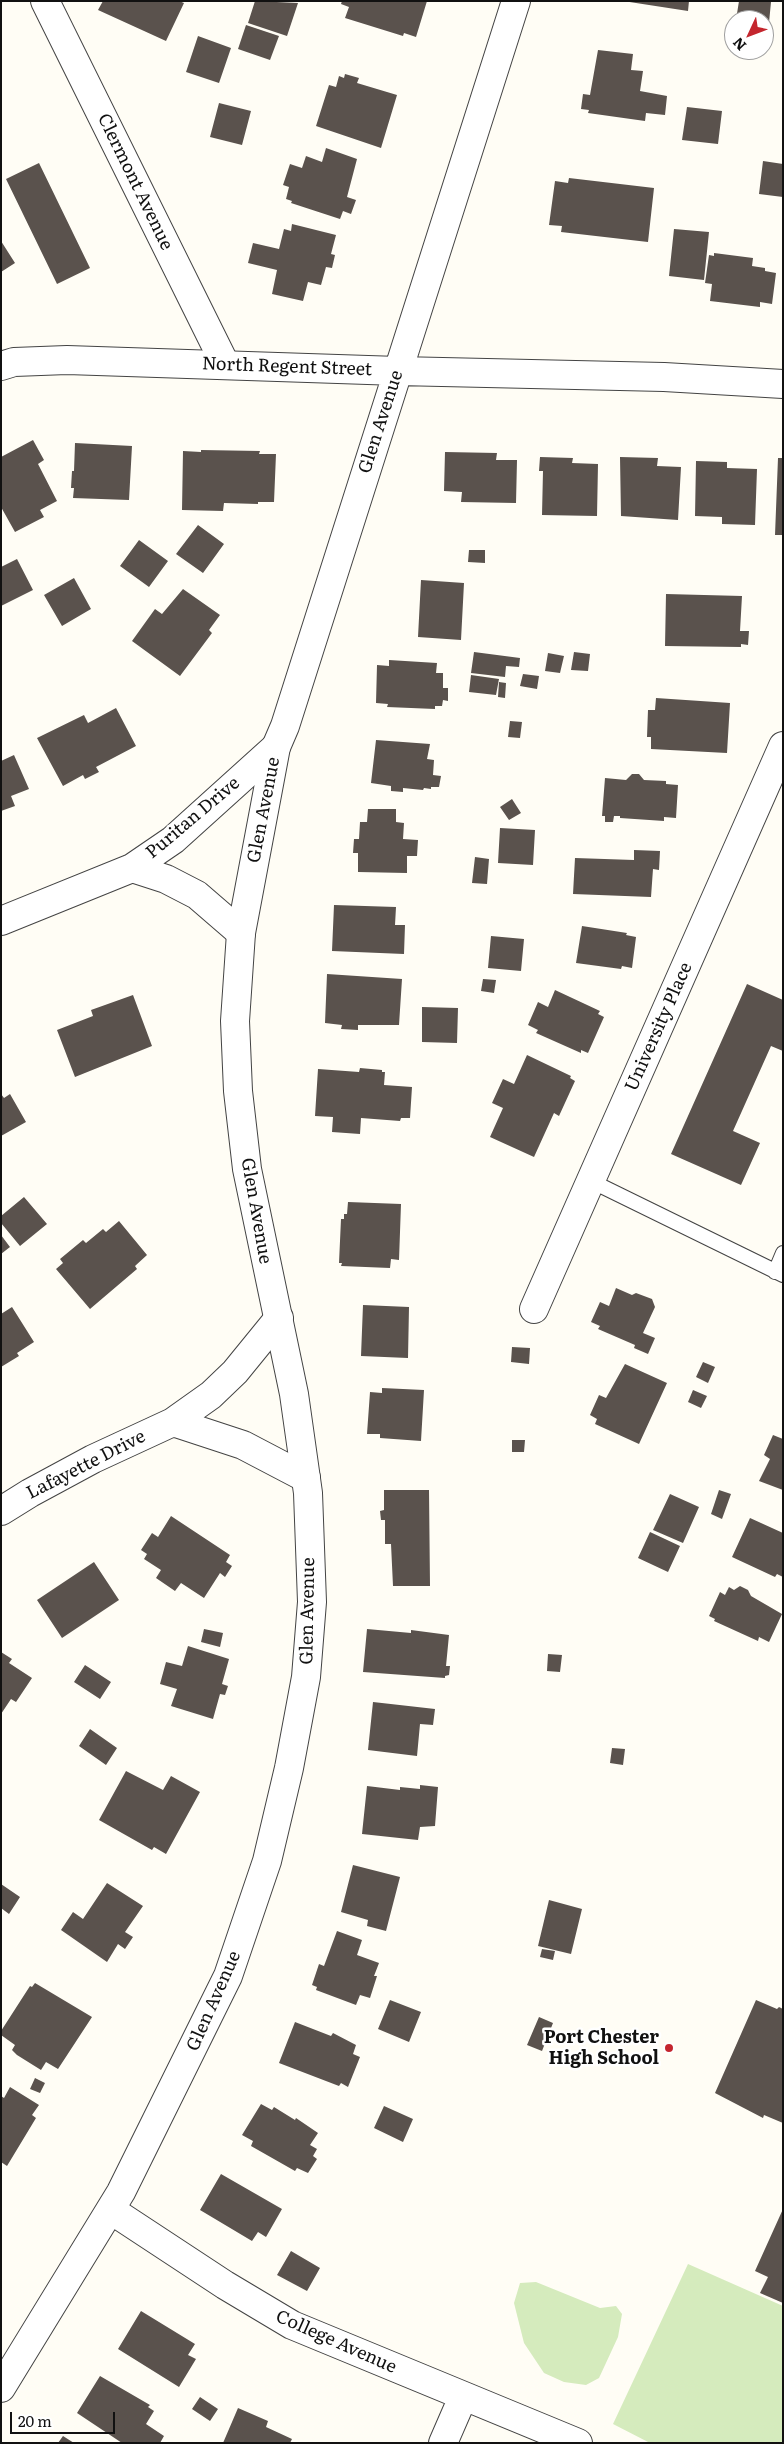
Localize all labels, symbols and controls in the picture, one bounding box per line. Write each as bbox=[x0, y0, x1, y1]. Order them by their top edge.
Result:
north arrow bbox=[724, 10, 774, 60]
text: N bbox=[727, 33, 750, 56]
street label: Clermont Avenue bbox=[93, 110, 177, 254]
street label: North Regent Street bbox=[202, 353, 372, 381]
street label: Glen Avenue bbox=[354, 368, 408, 476]
street label: Glen Avenue bbox=[243, 755, 285, 865]
street label: Puritan Drive bbox=[142, 773, 244, 863]
street label: University Place bbox=[621, 959, 697, 1095]
street label: Glen Avenue bbox=[236, 1156, 276, 1266]
street label: Lafayette Drive bbox=[23, 1426, 149, 1504]
street label: Glen Avenue bbox=[296, 1557, 320, 1665]
street label: Glen Avenue bbox=[182, 1948, 246, 2054]
place label: Port Chester High School bbox=[544, 2027, 659, 2070]
marker: Port Chester High School bbox=[663, 2042, 675, 2054]
street label: College Avenue bbox=[272, 2306, 400, 2378]
scale bar bbox=[12, 2402, 118, 2434]
text: 20 m bbox=[18, 2409, 52, 2432]

